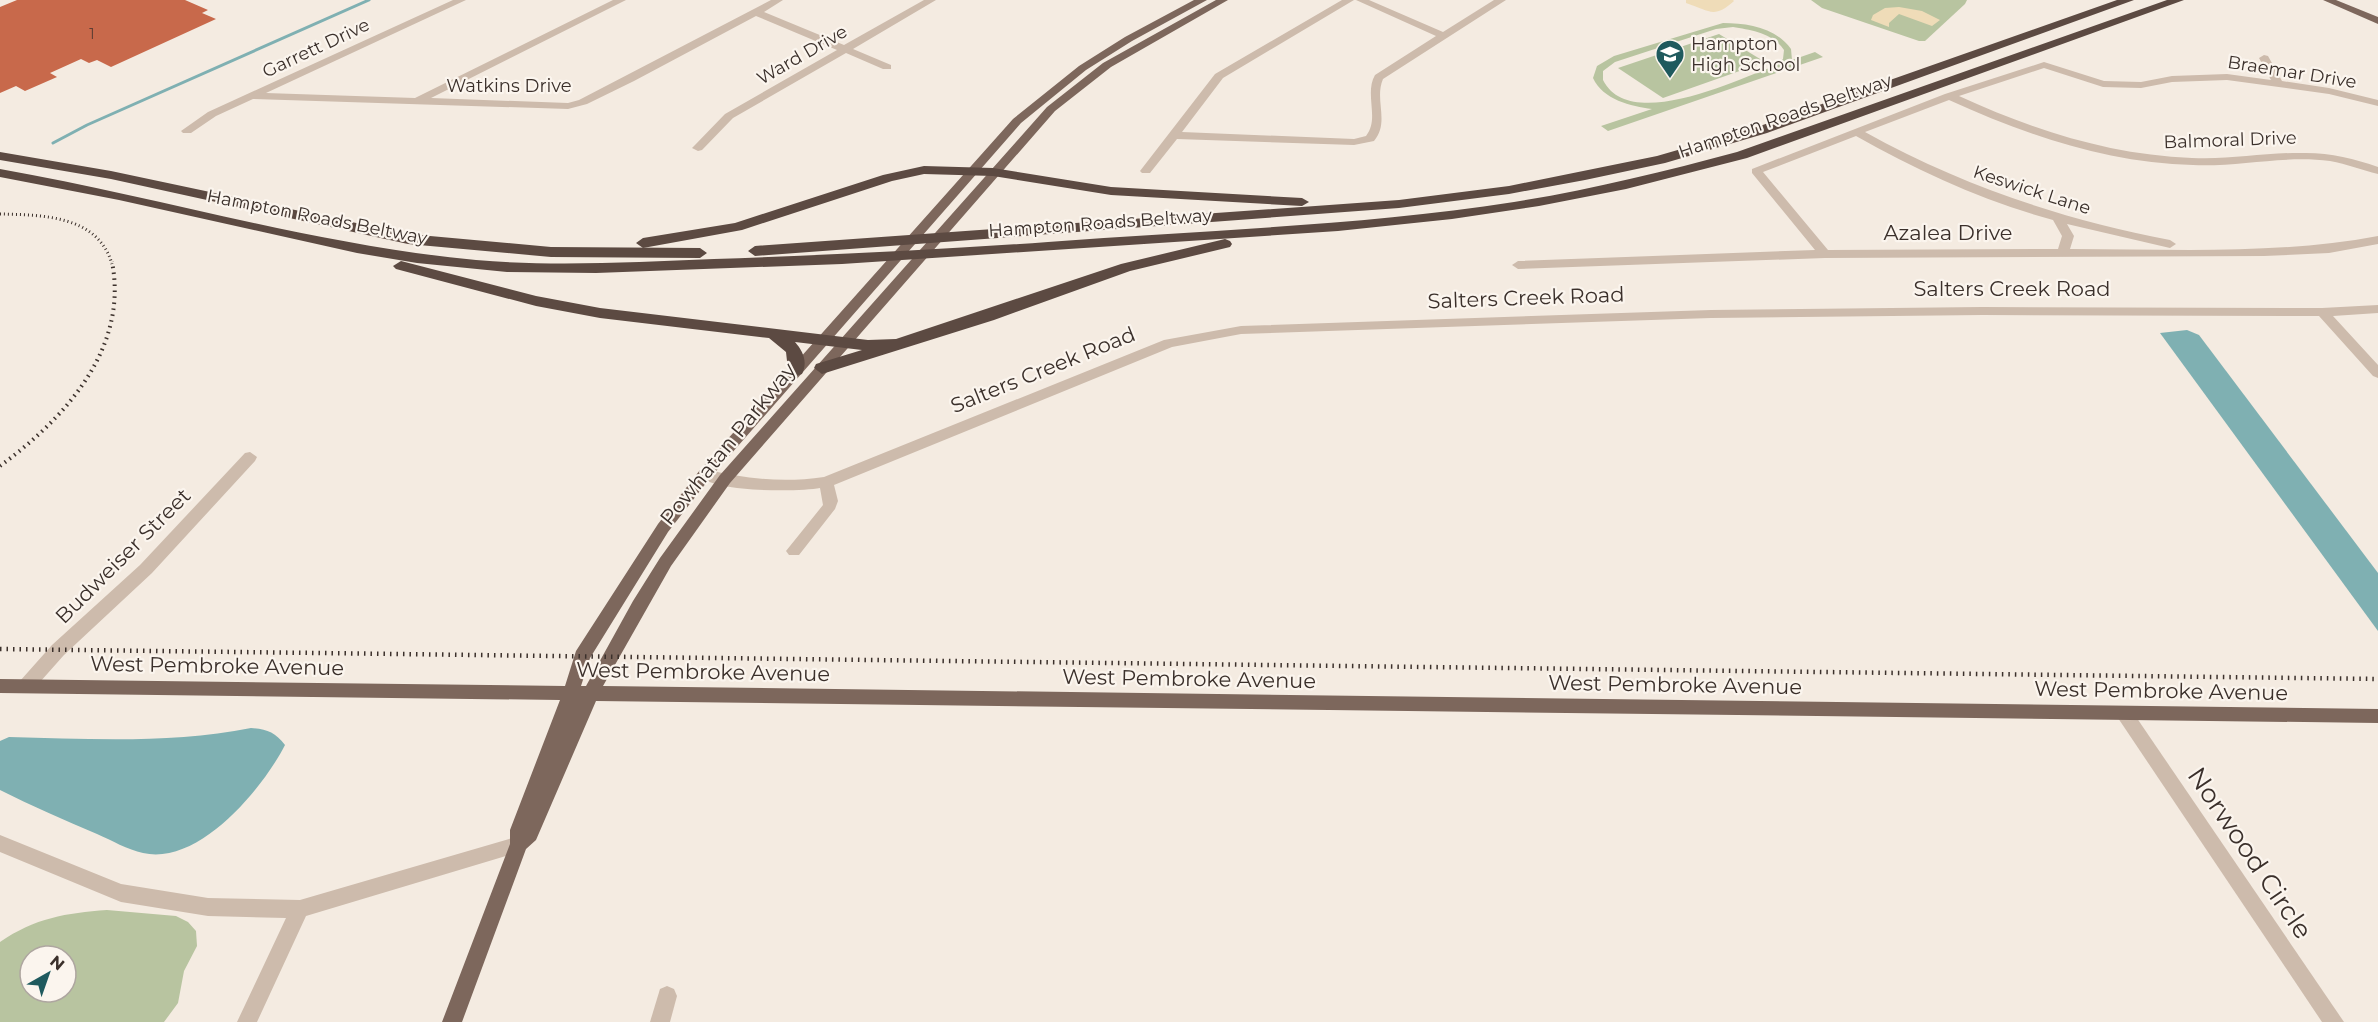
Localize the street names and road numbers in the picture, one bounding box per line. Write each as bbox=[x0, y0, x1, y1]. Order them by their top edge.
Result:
street label: Garrett Drive bbox=[259, 14, 373, 82]
street label: Ward Drive bbox=[753, 20, 851, 90]
street label: Braemar Drive bbox=[2226, 51, 2358, 93]
street label: Hampton Roads Beltway bbox=[1676, 69, 1895, 163]
street label: Watkins Drive bbox=[446, 75, 572, 97]
street label: Balmoral Drive bbox=[2163, 127, 2297, 153]
street label: Keswick Lane bbox=[1970, 161, 2094, 219]
street label: Hampton Roads Beltway bbox=[205, 185, 429, 249]
street label: Hampton Roads Beltway bbox=[987, 204, 1213, 242]
street label: Azalea Drive bbox=[1883, 220, 2013, 245]
street label: Salters Creek Road bbox=[1913, 276, 2111, 301]
street label: Salters Creek Road bbox=[1427, 282, 1625, 313]
street label: Salters Creek Road bbox=[947, 321, 1139, 418]
street label: Powhatan Parkway bbox=[654, 357, 801, 530]
street label: Budweiser Street bbox=[50, 483, 195, 628]
street label: West Pembroke Avenue bbox=[90, 651, 344, 680]
street label: West Pembroke Avenue bbox=[576, 657, 830, 686]
street label: West Pembroke Avenue bbox=[1062, 664, 1316, 693]
street label: West Pembroke Avenue bbox=[1548, 670, 1802, 699]
street label: West Pembroke Avenue bbox=[2034, 676, 2288, 705]
street label: Norwood Circle bbox=[2181, 761, 2319, 945]

